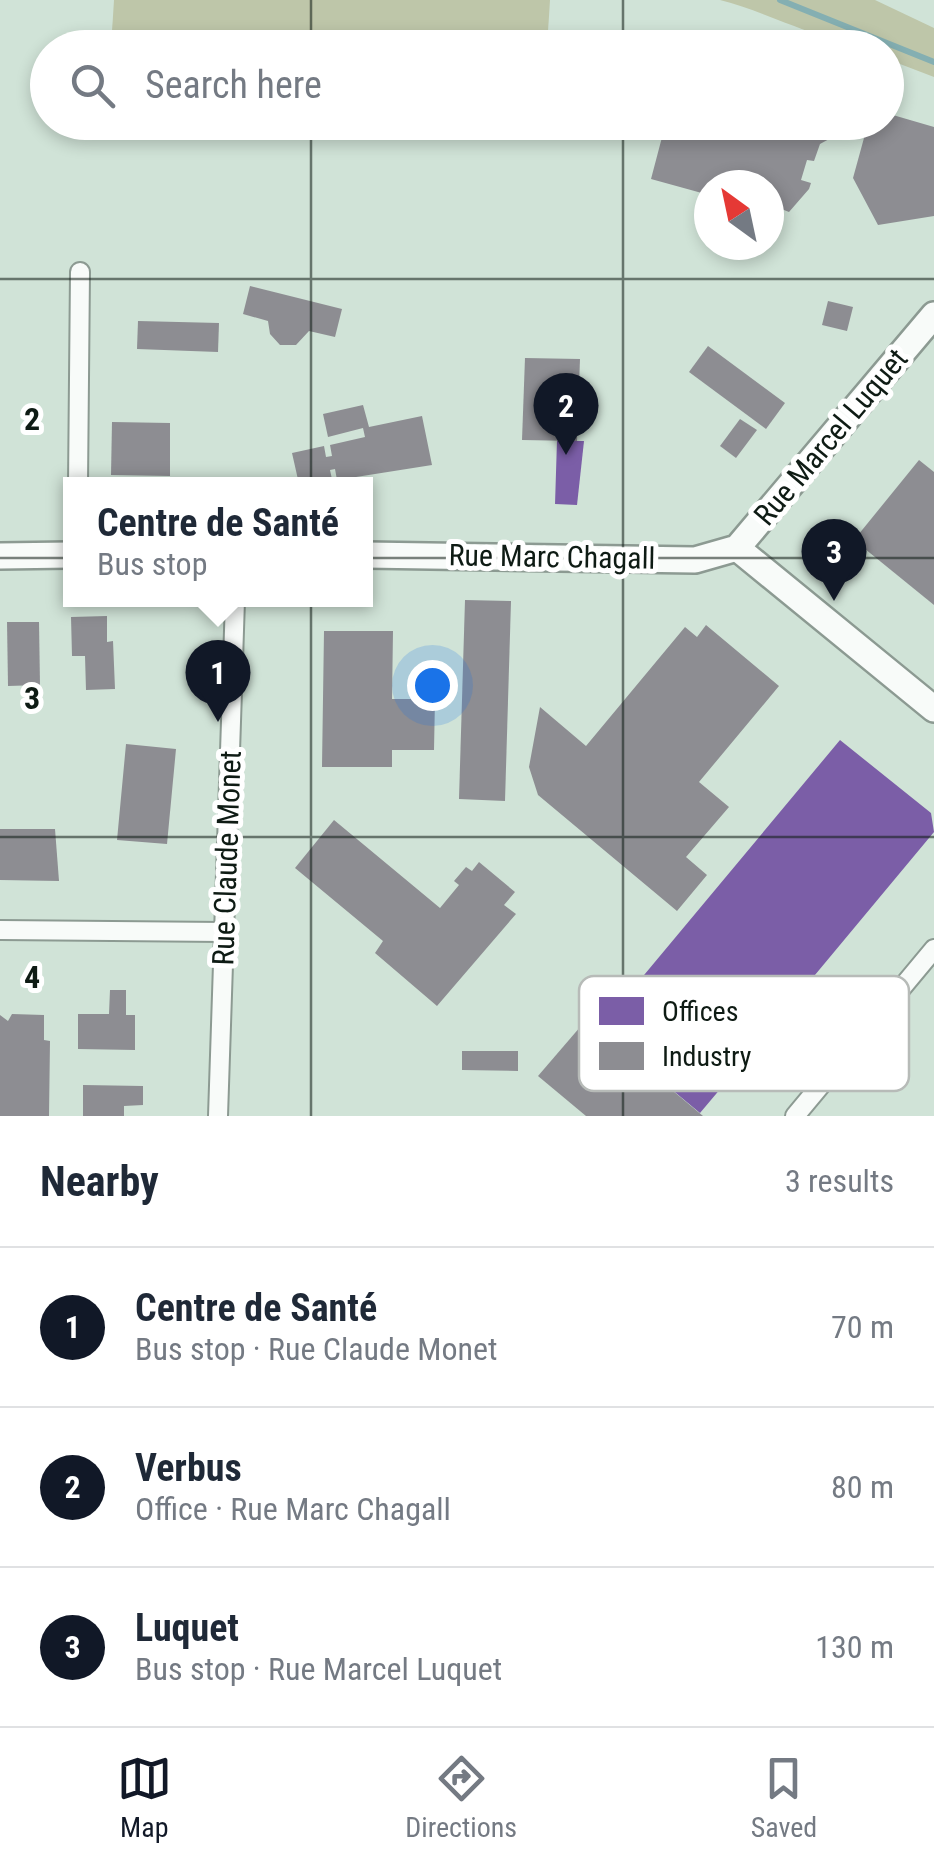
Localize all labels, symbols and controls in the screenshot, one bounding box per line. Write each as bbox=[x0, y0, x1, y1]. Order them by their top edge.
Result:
search box bbox=[30, 30, 904, 140]
icon: search bbox=[65, 58, 120, 113]
text: Search here bbox=[145, 63, 322, 107]
north arrow bbox=[694, 170, 784, 260]
street label: Rue Marcel Luquet bbox=[747, 341, 915, 532]
pin: 2 bbox=[534, 372, 598, 455]
text: 2 bbox=[24, 400, 40, 438]
popup bbox=[63, 477, 373, 607]
text: Centre de Santé bbox=[97, 501, 339, 545]
pin: 3 bbox=[802, 518, 866, 601]
street label: Rue Marc Chagall bbox=[448, 537, 656, 576]
text: Bus stop bbox=[97, 545, 207, 583]
pin: 1 bbox=[186, 640, 250, 722]
your location bbox=[407, 660, 458, 711]
text: 3 bbox=[24, 679, 40, 717]
street label: Rue Claude Monet bbox=[205, 750, 248, 966]
text: 4 bbox=[24, 958, 40, 996]
legend bbox=[579, 976, 909, 1091]
text: Offices bbox=[662, 995, 739, 1028]
text: Industry bbox=[662, 1040, 752, 1073]
text: Nearby bbox=[40, 1157, 159, 1206]
text: 3 results bbox=[785, 1162, 894, 1200]
text: Centre de Santé bbox=[135, 1286, 377, 1330]
text: 1 bbox=[64, 1308, 81, 1346]
text: 70 m bbox=[831, 1308, 894, 1346]
text: Bus stop · Rue Claude Monet bbox=[135, 1330, 497, 1368]
text: Verbus bbox=[135, 1446, 242, 1490]
text: 2 bbox=[64, 1468, 81, 1506]
text: 80 m bbox=[831, 1468, 894, 1506]
text: Office · Rue Marc Chagall bbox=[135, 1490, 451, 1528]
text: Luquet bbox=[135, 1606, 239, 1650]
text: 3 bbox=[64, 1628, 81, 1666]
text: 130 m bbox=[815, 1628, 894, 1666]
text: Bus stop · Rue Marcel Luquet bbox=[135, 1650, 502, 1688]
tab: Map bbox=[117, 1751, 172, 1844]
tab: Directions bbox=[405, 1751, 517, 1844]
tab: Saved bbox=[751, 1751, 817, 1844]

